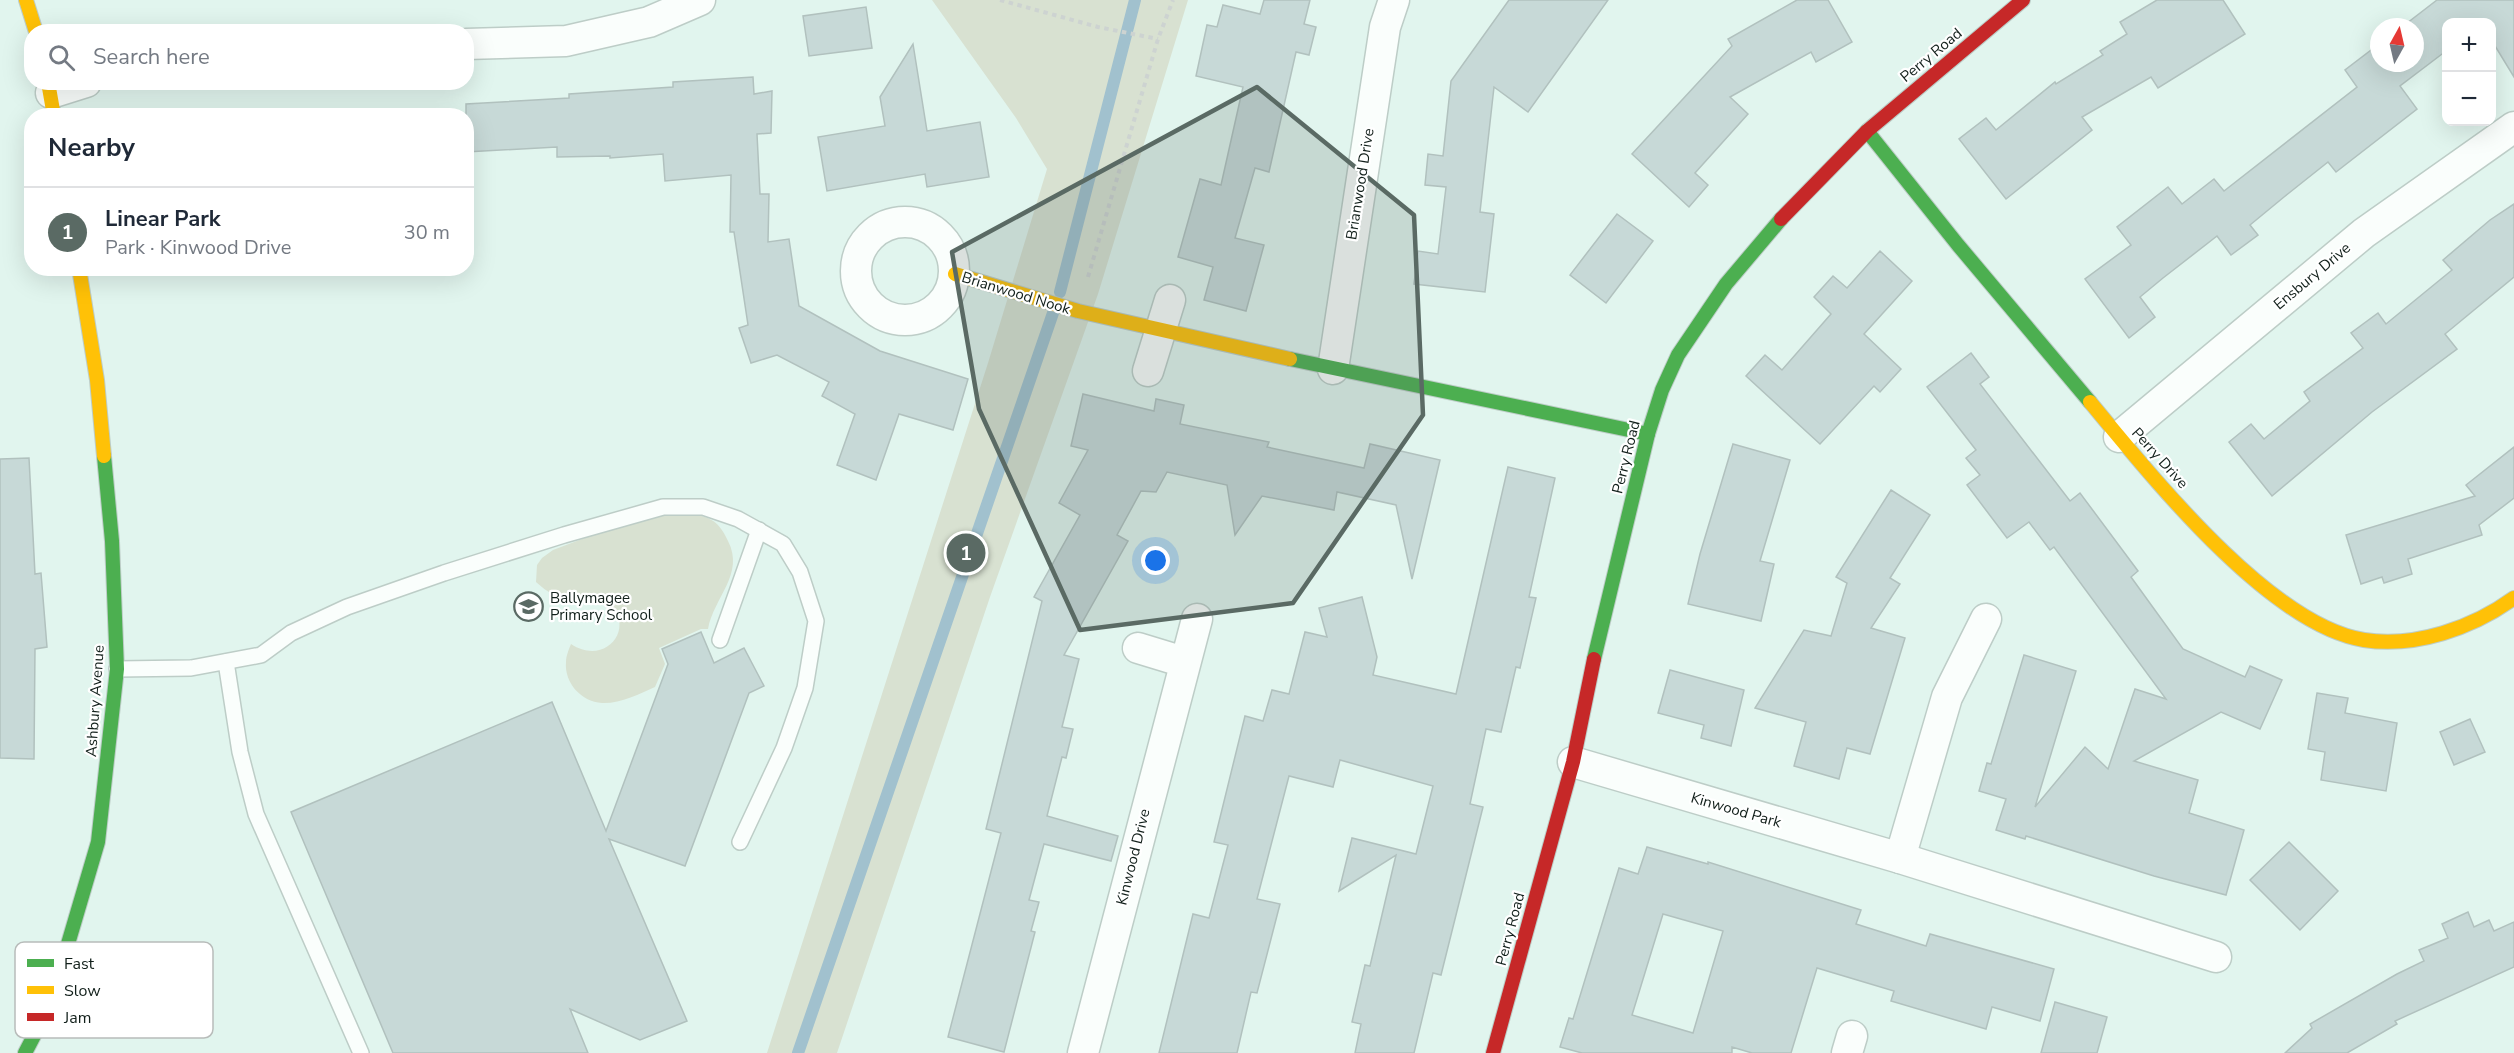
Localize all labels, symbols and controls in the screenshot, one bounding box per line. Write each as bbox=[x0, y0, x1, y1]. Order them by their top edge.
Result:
north arrow bbox=[2370, 18, 2424, 72]
map controls bbox=[2442, 18, 2496, 126]
button: + bbox=[2442, 18, 2496, 72]
street label: Perry Road bbox=[1896, 23, 1966, 87]
search box bbox=[24, 24, 474, 90]
icon: search bbox=[45, 41, 78, 74]
text: Search here bbox=[93, 42, 210, 72]
button: − bbox=[2442, 72, 2496, 126]
street label: Brianwood Drive bbox=[1341, 127, 1379, 241]
text: Nearby bbox=[48, 130, 135, 165]
text: Linear Park bbox=[105, 204, 221, 234]
text: 1 bbox=[62, 219, 74, 246]
text: 30 m bbox=[404, 219, 450, 246]
text: Park · Kinwood Drive bbox=[105, 234, 291, 261]
street label: Ensbury Drive bbox=[2269, 238, 2355, 314]
street label: Brianwood Nook bbox=[959, 267, 1073, 319]
street label: Perry Road bbox=[1607, 418, 1645, 496]
street label: Perry Drive bbox=[2127, 423, 2193, 493]
pin: 1 bbox=[946, 530, 986, 576]
your location bbox=[1141, 546, 1170, 575]
place label: Ballymagee Primary School bbox=[550, 588, 653, 625]
school or university icon: Ballymagee Primary School bbox=[513, 591, 545, 623]
street label: Ashbury Avenue bbox=[81, 644, 109, 758]
street label: Kinwood Park bbox=[1689, 788, 1784, 833]
street label: Kinwood Drive bbox=[1111, 807, 1155, 907]
street label: Perry Road bbox=[1491, 890, 1529, 968]
legend bbox=[15, 942, 213, 1038]
text: Fast bbox=[64, 953, 95, 975]
text: Slow bbox=[64, 980, 101, 1002]
text: Jam bbox=[63, 1007, 91, 1029]

